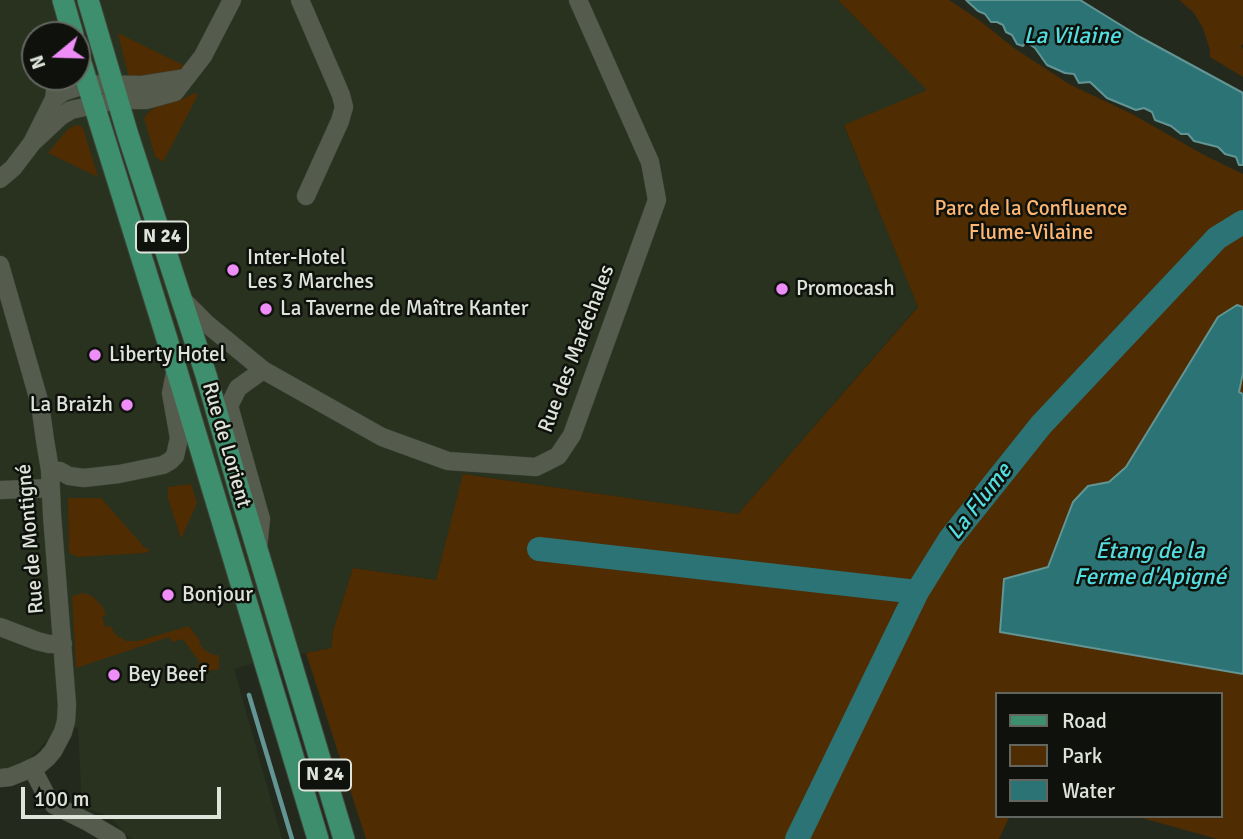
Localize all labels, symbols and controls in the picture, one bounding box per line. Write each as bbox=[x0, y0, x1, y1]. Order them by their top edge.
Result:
north arrow bbox=[21, 21, 91, 91]
water label: La Vilaine bbox=[1024, 23, 1120, 51]
text: N bbox=[25, 52, 52, 72]
park label: Parc de la Confluence Flume-Vilaine bbox=[935, 196, 1127, 246]
road number: N 24 bbox=[136, 221, 188, 252]
place label: Inter-Hotel Les 3 Marches bbox=[247, 245, 374, 295]
marker: Inter-Hotel Les 3 Marches bbox=[225, 262, 241, 278]
street label: Rue des Maréchales bbox=[533, 262, 621, 436]
place label: Promocash bbox=[796, 276, 895, 302]
marker: Promocash bbox=[774, 281, 790, 297]
place label: La Taverne de Maître Kanter bbox=[280, 296, 529, 322]
marker: La Taverne de Maître Kanter bbox=[258, 301, 274, 317]
place label: Liberty Hotel bbox=[109, 342, 226, 368]
marker: Liberty Hotel bbox=[87, 347, 103, 363]
street label: Rue de Lorient bbox=[196, 379, 256, 511]
place label: La Braizh bbox=[30, 392, 113, 418]
marker: La Braizh bbox=[119, 397, 135, 413]
water label: La Flume bbox=[942, 458, 1018, 546]
street label: Rue de Montigné bbox=[12, 463, 50, 615]
water label: Étang de la Ferme d'Apigné bbox=[1074, 538, 1226, 592]
place label: Bonjour bbox=[182, 582, 253, 608]
marker: Bonjour bbox=[160, 587, 176, 603]
place label: Bey Beef bbox=[128, 662, 206, 688]
marker: Bey Beef bbox=[106, 667, 122, 683]
legend bbox=[995, 692, 1222, 818]
text: Road bbox=[1062, 708, 1107, 734]
text: Park bbox=[1062, 743, 1102, 769]
road number: N 24 bbox=[299, 760, 351, 790]
scale bar bbox=[24, 772, 224, 816]
text: Water bbox=[1062, 778, 1115, 804]
text: 100 m bbox=[34, 786, 89, 812]

